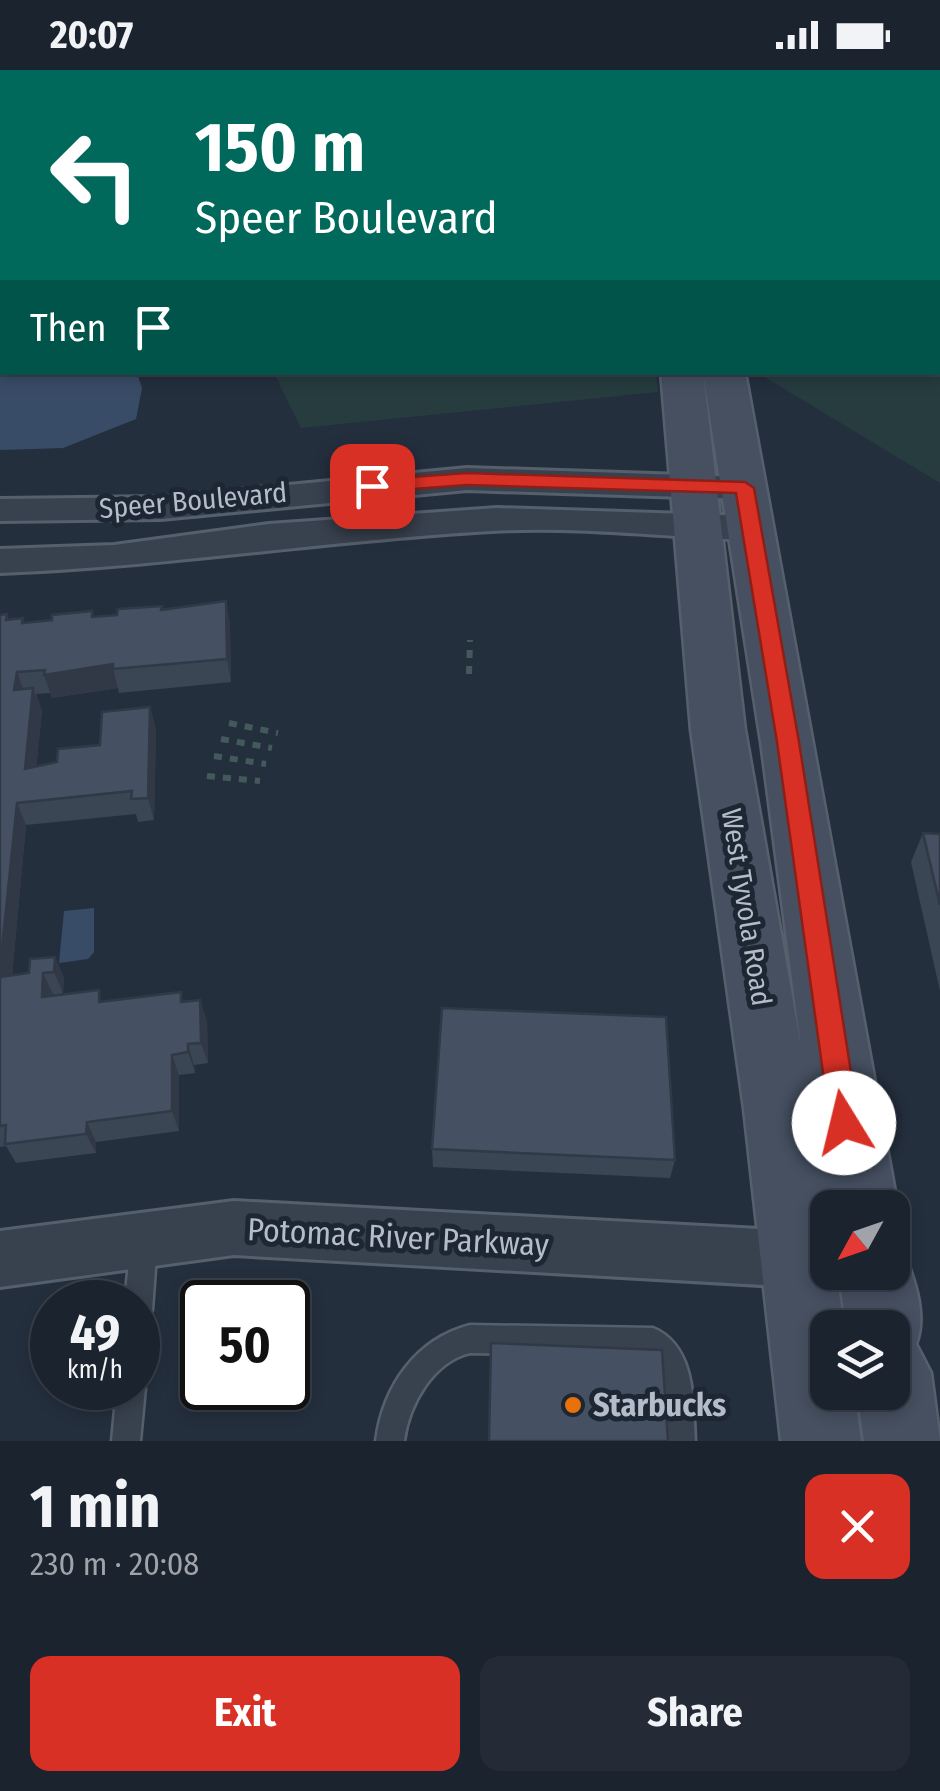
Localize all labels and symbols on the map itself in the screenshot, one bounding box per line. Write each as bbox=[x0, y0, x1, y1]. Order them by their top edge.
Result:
pin bbox=[330, 444, 415, 529]
street label: Speer Boulevard bbox=[98, 476, 288, 525]
street label: West Tyvola Road bbox=[715, 806, 778, 1008]
position arrow bbox=[792, 1071, 896, 1175]
north arrow bbox=[810, 1190, 910, 1290]
street label: Potomac River Parkway bbox=[246, 1210, 550, 1264]
speed limit sign: 50 bbox=[180, 1280, 310, 1410]
place label: Starbucks bbox=[593, 1386, 726, 1424]
marker: Starbucks bbox=[562, 1394, 584, 1416]

